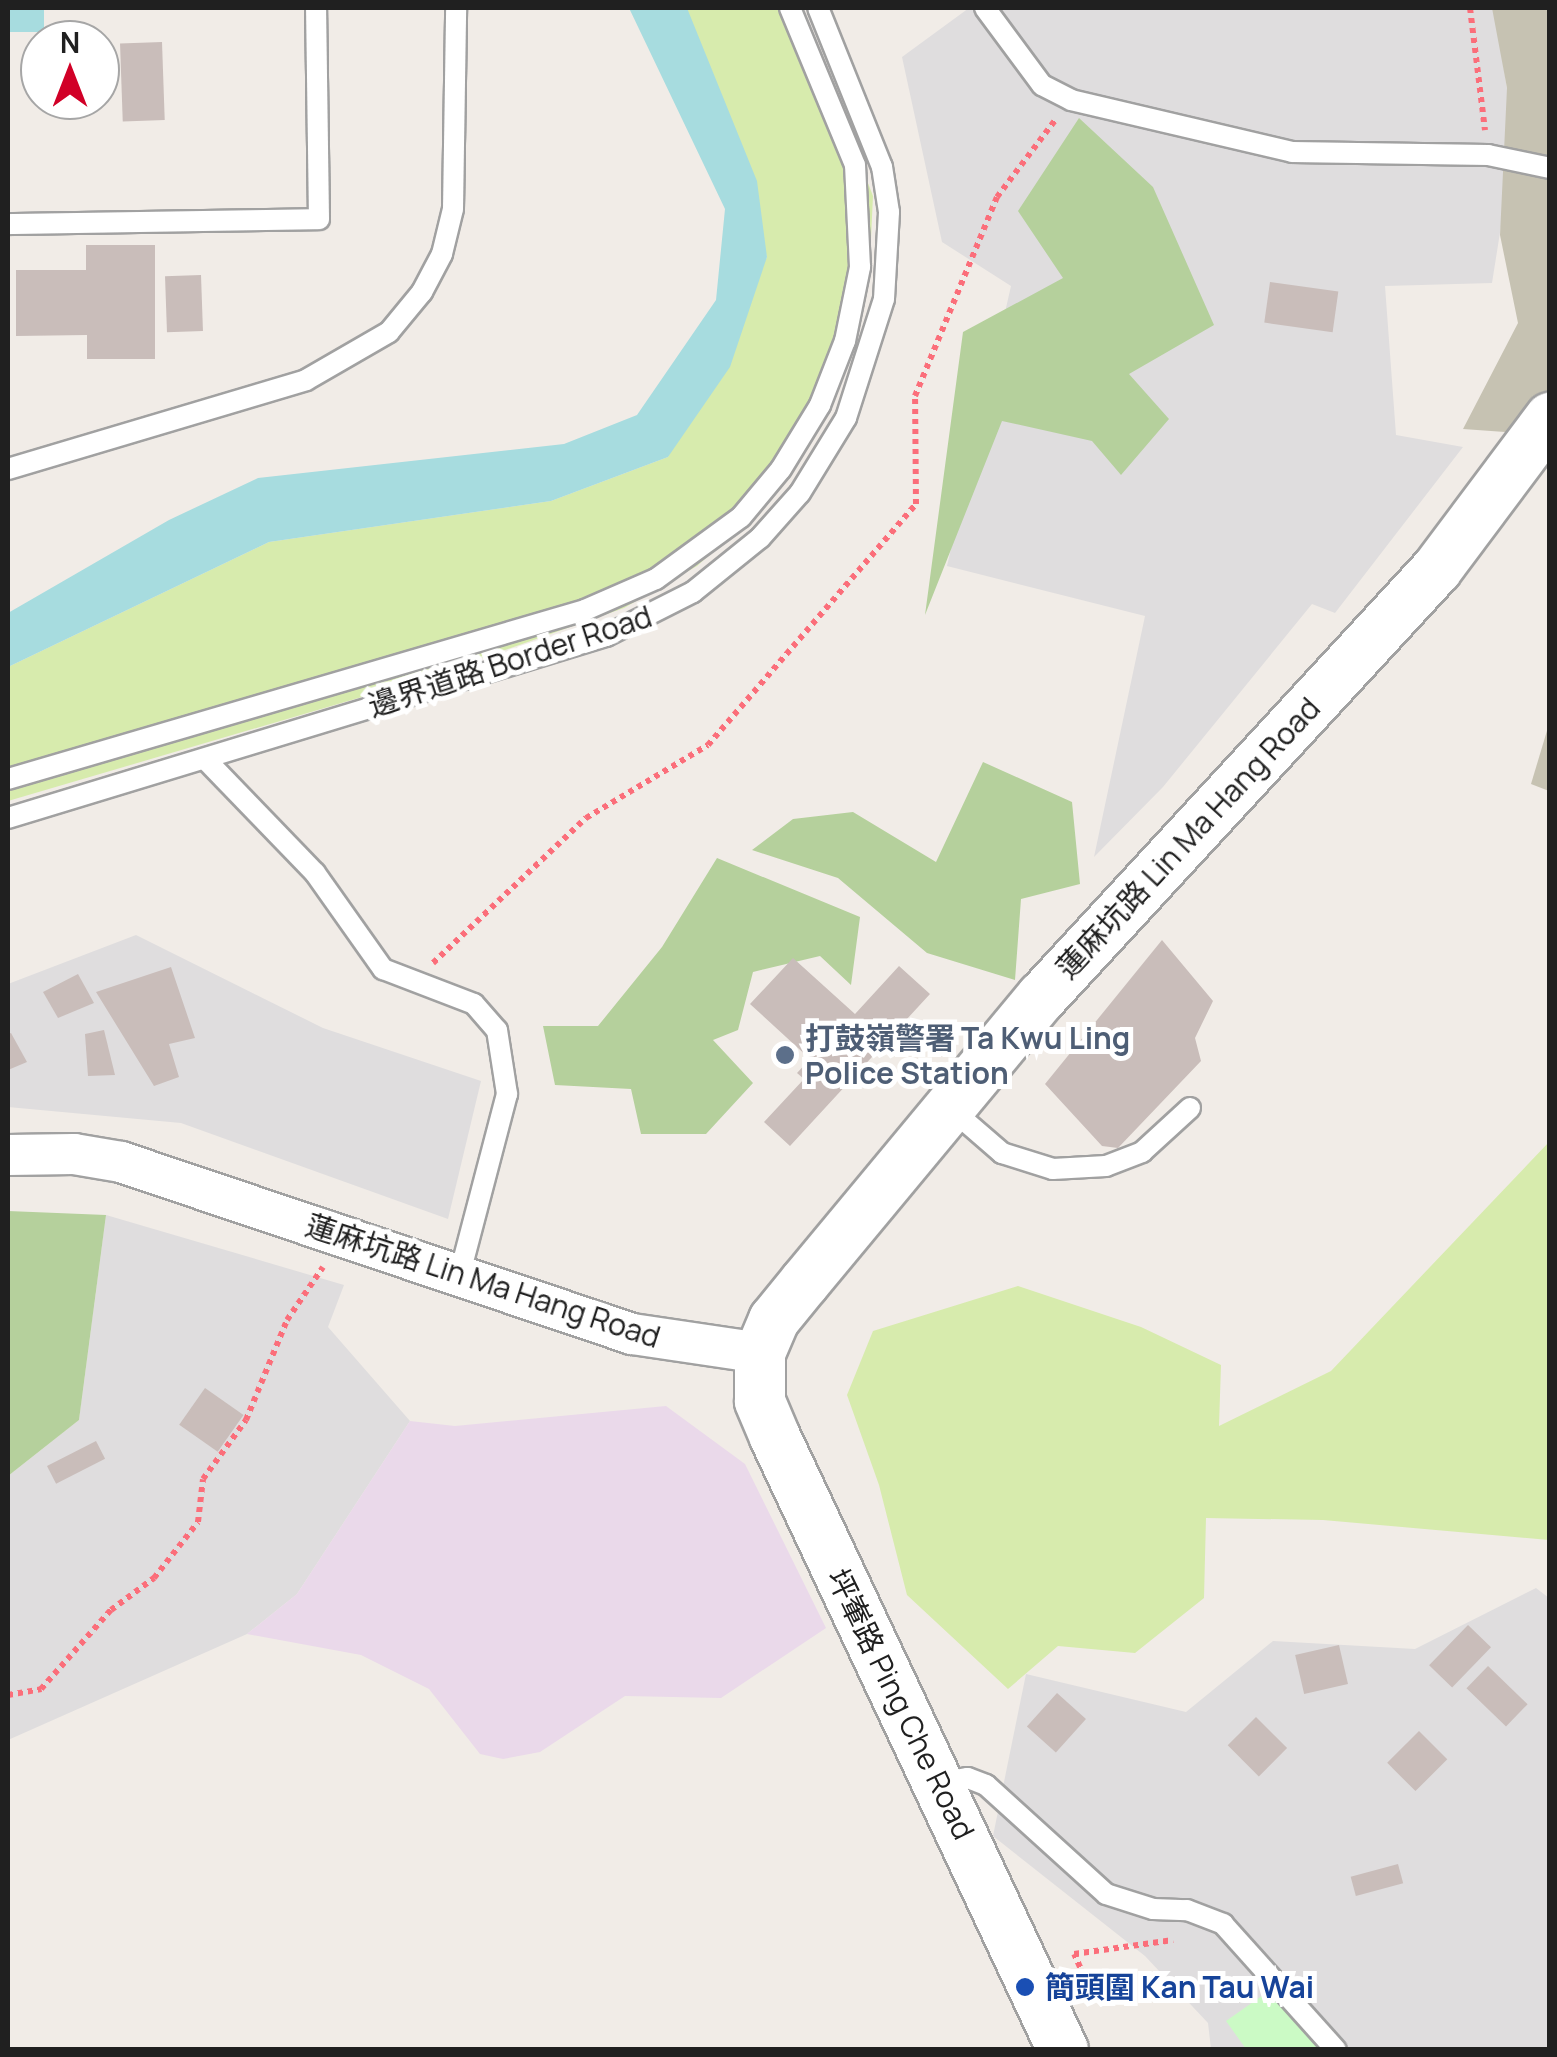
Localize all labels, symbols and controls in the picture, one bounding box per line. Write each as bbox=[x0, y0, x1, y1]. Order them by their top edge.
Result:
north arrow bbox=[20, 20, 120, 120]
text: N bbox=[60, 23, 80, 61]
street label: 邊界道路 Border Road bbox=[364, 598, 656, 724]
street label: 蓮麻坑路 Lin Ma Hang Road bbox=[1049, 690, 1327, 986]
place label: 打鼓嶺警署 Ta Kwu Ling Police Station bbox=[805, 1020, 1130, 1090]
marker: 打鼓嶺警署 Ta Kwu Ling Police Station bbox=[774, 1044, 796, 1066]
street label: 蓮麻坑路 Lin Ma Hang Road bbox=[302, 1207, 664, 1355]
street label: 坪輋路 Ping Che Road bbox=[820, 1563, 982, 1845]
place label: 簡頭圍 Kan Tau Wai bbox=[1045, 1969, 1314, 2005]
marker: 簡頭圍 Kan Tau Wai bbox=[1014, 1976, 1036, 1998]

